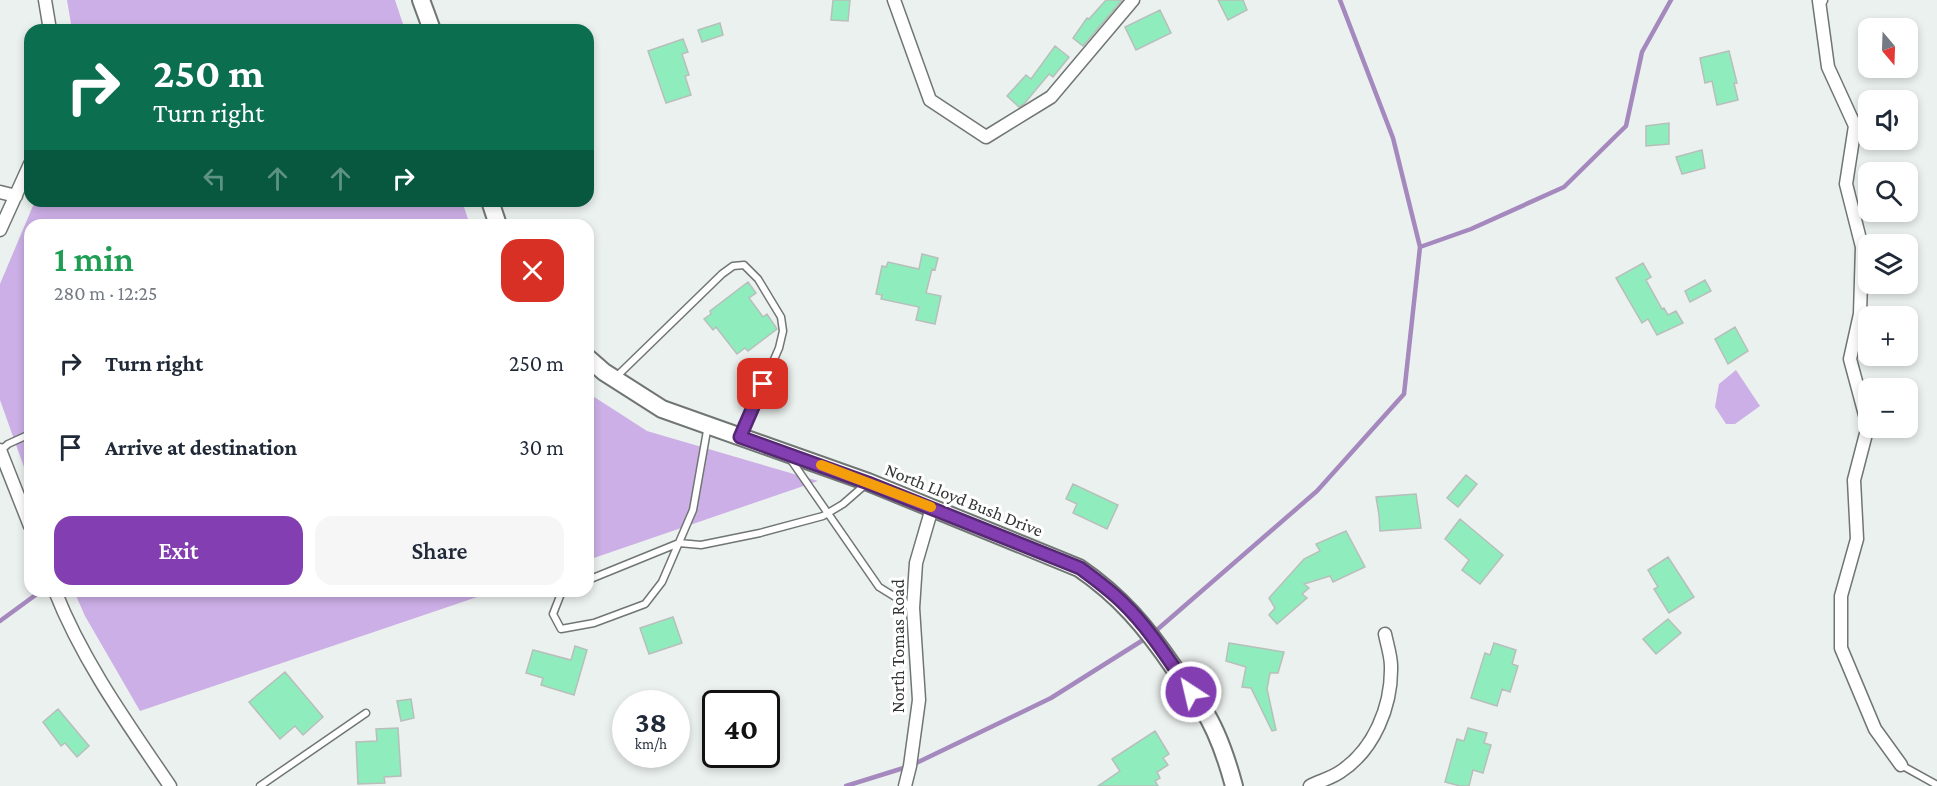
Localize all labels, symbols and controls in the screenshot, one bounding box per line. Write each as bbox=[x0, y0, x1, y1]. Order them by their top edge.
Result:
north arrow bbox=[1858, 18, 1918, 78]
map controls bbox=[1858, 18, 1918, 438]
icon: right bbox=[54, 48, 132, 126]
text: 250 m bbox=[153, 49, 264, 96]
button: sound bbox=[1858, 90, 1918, 150]
text: Turn right bbox=[153, 98, 264, 128]
icon: left bbox=[198, 162, 231, 195]
icon: ahead bbox=[261, 162, 294, 195]
icon: ahead bbox=[324, 162, 357, 195]
icon: right bbox=[387, 162, 420, 195]
button: search bbox=[1858, 162, 1918, 222]
button: layers bbox=[1858, 234, 1918, 294]
text: 1 min bbox=[54, 239, 134, 279]
button: close bbox=[501, 239, 564, 302]
text: 280 m · 12:25 bbox=[54, 282, 157, 304]
button: + bbox=[1858, 306, 1918, 366]
icon: right bbox=[54, 347, 87, 380]
text: Turn right bbox=[105, 351, 203, 376]
text: 250 m bbox=[509, 351, 564, 376]
pin bbox=[737, 358, 788, 409]
icon: arrive bbox=[746, 367, 779, 400]
button: − bbox=[1858, 378, 1918, 438]
icon: arrive bbox=[54, 431, 87, 464]
text: Arrive at destination bbox=[105, 435, 297, 460]
text: 30 m bbox=[519, 435, 564, 460]
street label: North Lloyd Bush Drive bbox=[882, 459, 1046, 541]
button: Exit bbox=[54, 516, 303, 585]
button: Share bbox=[315, 516, 564, 585]
street label: North Tomas Road bbox=[888, 579, 908, 713]
position arrow bbox=[1159, 660, 1223, 724]
speed limit sign: 40 bbox=[702, 690, 780, 768]
text: 38 bbox=[635, 705, 667, 738]
text: km/h bbox=[635, 736, 667, 752]

